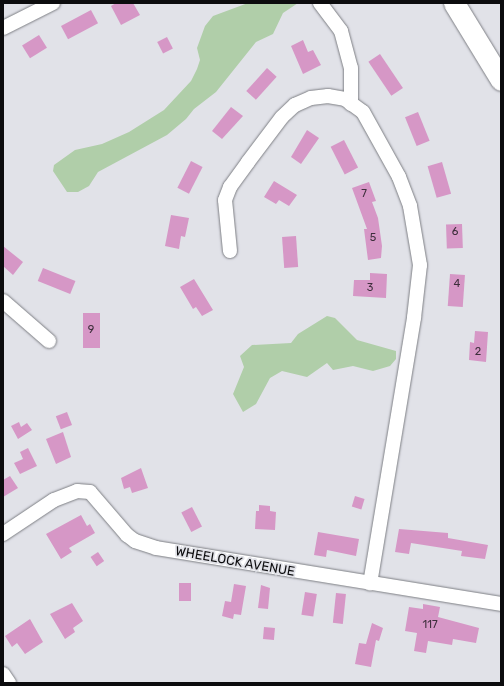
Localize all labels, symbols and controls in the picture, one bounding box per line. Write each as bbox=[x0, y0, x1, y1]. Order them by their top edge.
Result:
house number: 7 bbox=[361, 187, 367, 201]
house number: 6 bbox=[452, 225, 458, 239]
house number: 5 bbox=[370, 231, 376, 245]
house number: 4 bbox=[454, 277, 460, 291]
house number: 3 bbox=[367, 281, 373, 295]
house number: 9 bbox=[88, 323, 94, 337]
house number: 2 bbox=[475, 345, 481, 359]
street label: WHEELOCK AVENUE bbox=[174, 544, 296, 580]
house number: 117 bbox=[422, 618, 438, 632]

